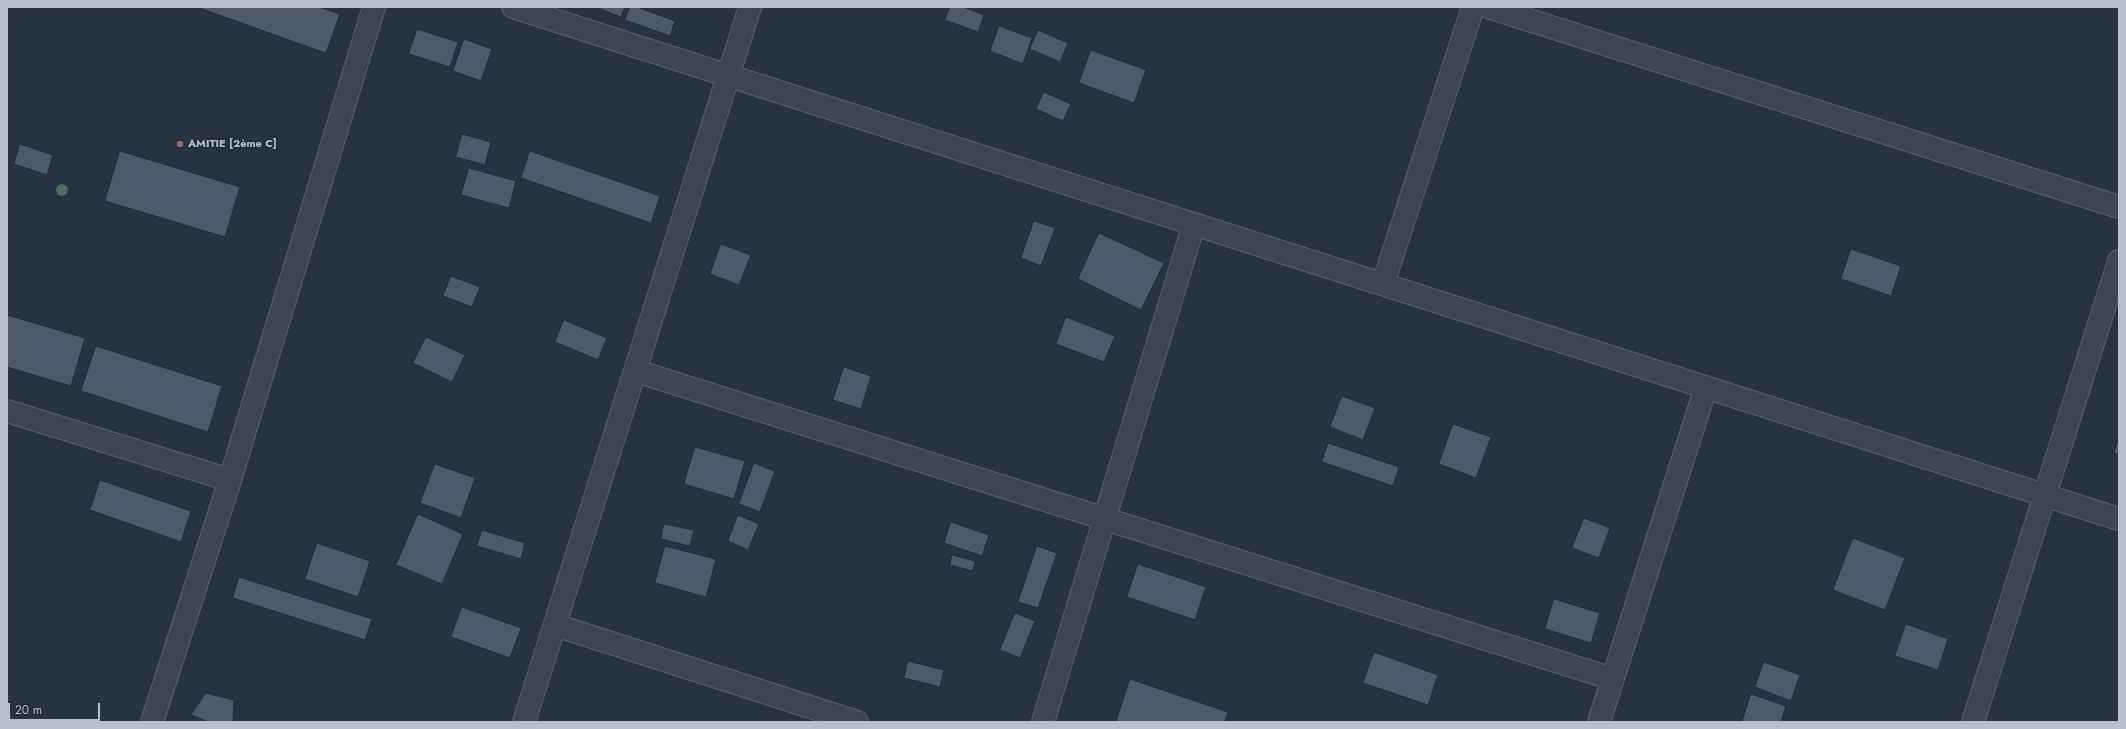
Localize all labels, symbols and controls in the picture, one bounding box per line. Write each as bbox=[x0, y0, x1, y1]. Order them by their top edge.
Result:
place label: AMITIE [2ème C] bbox=[188, 137, 277, 151]
marker: AMITIE [2ème C] bbox=[175, 139, 185, 149]
scale bar bbox=[10, 695, 102, 721]
text: 20 m bbox=[15, 701, 42, 719]

